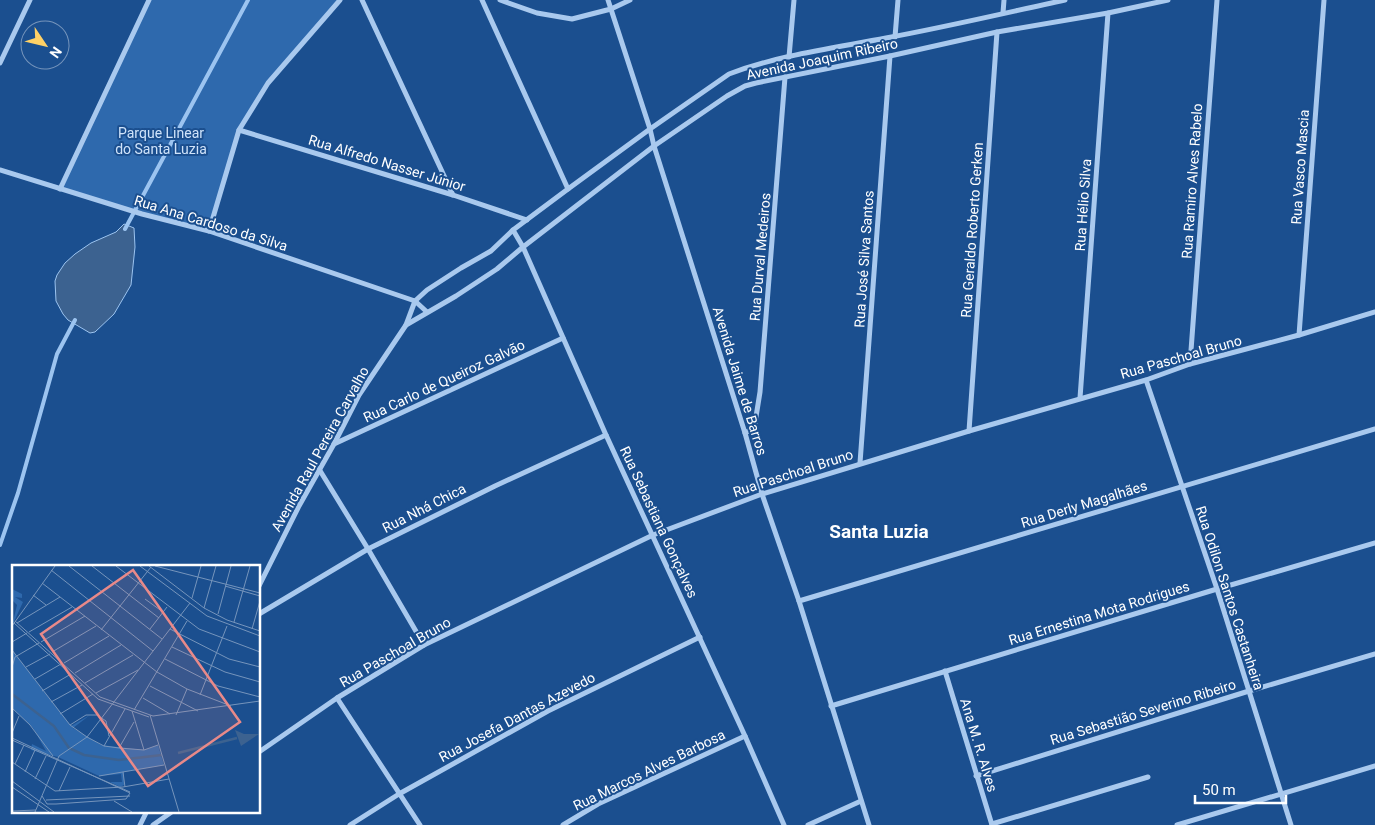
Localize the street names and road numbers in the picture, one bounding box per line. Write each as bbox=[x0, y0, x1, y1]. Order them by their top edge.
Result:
street label: Avenida Joaquim Ribeiro bbox=[745, 35, 899, 83]
street label: Rua Ramiro Alves Rabelo bbox=[1179, 103, 1205, 259]
street label: Rua Vasco Mascia bbox=[1288, 109, 1312, 225]
street label: Rua Alfredo Nasser Júnior bbox=[307, 131, 468, 195]
street label: Rua Geraldo Roberto Gerken bbox=[958, 142, 986, 318]
street label: Rua Hélio Silva bbox=[1072, 158, 1094, 252]
street label: Rua José Silva Santos bbox=[851, 190, 877, 328]
street label: Rua Ana Cardoso da Silva bbox=[132, 192, 290, 254]
street label: Rua Durval Medeiros bbox=[746, 192, 774, 322]
street label: Avenida Jaime de Barros bbox=[710, 305, 770, 457]
street label: Rua Paschoal Bruno bbox=[1118, 332, 1244, 382]
street label: Rua Carlo de Queiroz Galvão bbox=[361, 336, 527, 426]
street label: Avenida Raul Pereira Carvalho bbox=[268, 364, 372, 534]
street label: Rua Sebastiana Gonçalves bbox=[617, 444, 701, 600]
street label: Rua Paschoal Bruno bbox=[731, 446, 855, 500]
street label: Rua Derly Magalhães bbox=[1019, 477, 1149, 531]
street label: Rua Nhá Chica bbox=[380, 480, 468, 536]
street label: Rua Odilon Santos Castanheira bbox=[1193, 504, 1267, 692]
street label: Rua Ernestina Mota Rodrigues bbox=[1007, 578, 1191, 648]
street label: Rua Paschoal Bruno bbox=[337, 614, 453, 690]
street label: Rua Josefa Dantas Azevedo bbox=[436, 669, 598, 765]
street label: Rua Sebastião Severino Ribeiro bbox=[1048, 676, 1238, 748]
street label: Ana M. R. Alves bbox=[957, 696, 1001, 794]
street label: Rua Marcos Alves Barbosa bbox=[570, 726, 728, 814]

